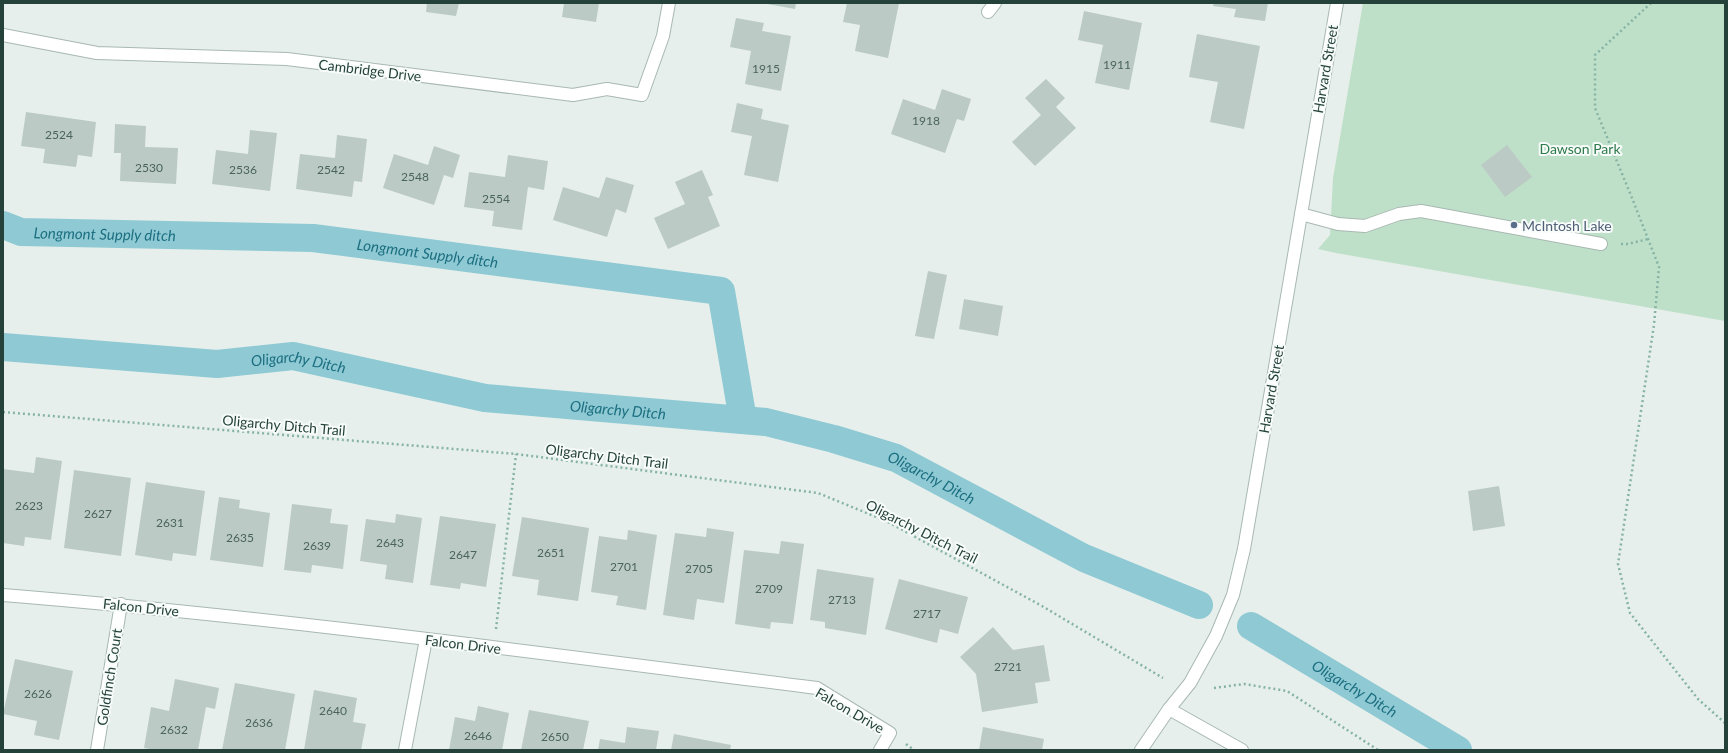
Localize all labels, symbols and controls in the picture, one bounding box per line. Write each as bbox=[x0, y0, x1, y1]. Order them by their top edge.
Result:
street label: Harvard Street bbox=[1309, 23, 1341, 115]
street label: Cambridge Drive bbox=[318, 55, 422, 85]
house number: 1911 bbox=[1103, 57, 1131, 72]
house number: 1915 bbox=[752, 61, 780, 76]
house number: 1918 bbox=[912, 113, 940, 128]
house number: 2524 bbox=[45, 127, 73, 142]
park label: Dawson Park bbox=[1539, 140, 1621, 157]
house number: 2530 bbox=[135, 160, 163, 175]
house number: 2536 bbox=[229, 162, 257, 177]
house number: 2542 bbox=[317, 162, 345, 177]
house number: 2548 bbox=[401, 169, 429, 184]
house number: 2554 bbox=[482, 191, 510, 206]
place label: McIntosh Lake bbox=[1522, 217, 1612, 234]
marker: McIntosh Lake bbox=[1509, 220, 1519, 230]
water label: Longmont Supply ditch bbox=[33, 223, 176, 244]
water label: Longmont Supply ditch bbox=[356, 235, 499, 271]
street label: Harvard Street bbox=[1255, 343, 1287, 435]
water label: Oligarchy Ditch bbox=[250, 347, 348, 376]
water label: Oligarchy Ditch bbox=[569, 396, 667, 422]
street label: Oligarchy Ditch Trail bbox=[222, 411, 346, 439]
street label: Oligarchy Ditch Trail bbox=[545, 440, 669, 472]
water label: Oligarchy Ditch bbox=[886, 447, 978, 508]
street label: Oligarchy Ditch Trail bbox=[863, 495, 981, 567]
house number: 2623 bbox=[15, 498, 43, 513]
house number: 2627 bbox=[84, 506, 112, 521]
house number: 2631 bbox=[156, 515, 184, 530]
house number: 2635 bbox=[226, 530, 254, 545]
house number: 2643 bbox=[376, 535, 404, 550]
house number: 2639 bbox=[303, 538, 331, 553]
house number: 2651 bbox=[537, 545, 565, 560]
house number: 2647 bbox=[449, 547, 477, 562]
house number: 2701 bbox=[610, 559, 638, 574]
house number: 2705 bbox=[685, 561, 713, 576]
house number: 2709 bbox=[755, 581, 783, 596]
house number: 2713 bbox=[828, 592, 856, 607]
street label: Falcon Drive bbox=[102, 595, 180, 619]
house number: 2717 bbox=[913, 606, 941, 621]
street label: Goldfinch Court bbox=[93, 627, 125, 727]
street label: Falcon Drive bbox=[424, 631, 502, 657]
water label: Oligarchy Ditch bbox=[1309, 656, 1401, 721]
house number: 2721 bbox=[994, 659, 1022, 674]
street label: Falcon Drive bbox=[813, 684, 887, 736]
house number: 2626 bbox=[24, 686, 52, 701]
house number: 2640 bbox=[319, 703, 347, 718]
house number: 2636 bbox=[245, 715, 273, 730]
house number: 2632 bbox=[160, 722, 188, 737]
house number: 2646 bbox=[464, 728, 492, 743]
house number: 2650 bbox=[541, 729, 569, 744]

